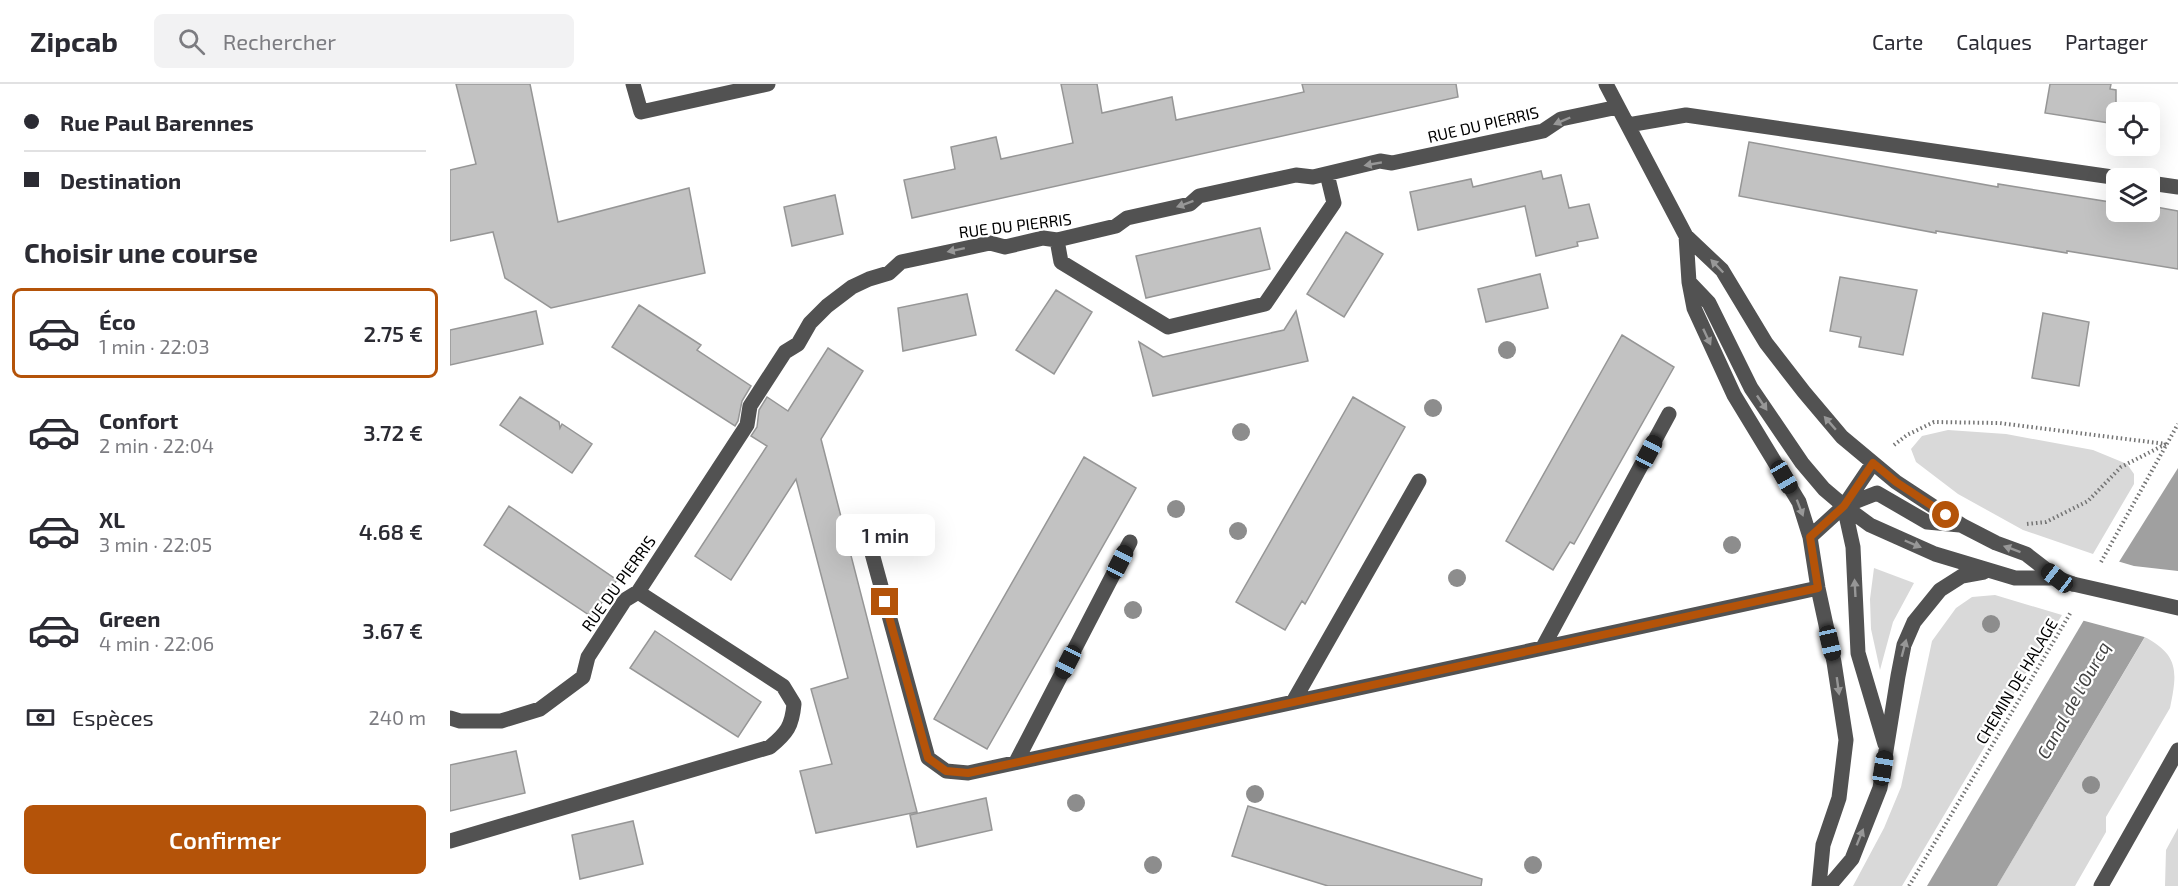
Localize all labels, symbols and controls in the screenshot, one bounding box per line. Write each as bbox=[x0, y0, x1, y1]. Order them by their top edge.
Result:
search box bbox=[154, 14, 574, 68]
text: Zipcab bbox=[30, 24, 118, 58]
icon: search bbox=[175, 25, 208, 58]
text: Rechercher bbox=[223, 28, 336, 54]
text: Carte bbox=[1872, 29, 1923, 54]
text: Calques bbox=[1956, 29, 2032, 54]
text: Partager bbox=[2065, 29, 2148, 54]
street label: RUE DU PIERRIS bbox=[1426, 102, 1540, 146]
map controls bbox=[2106, 102, 2160, 222]
button: locate bbox=[2106, 102, 2160, 156]
text: Rue Paul Barennes bbox=[60, 109, 254, 135]
one-way arrow bbox=[1552, 116, 1570, 126]
one-way arrow bbox=[1363, 160, 1382, 169]
text: Destination bbox=[60, 167, 181, 193]
button: layers bbox=[2106, 168, 2160, 222]
one-way arrow bbox=[1175, 200, 1193, 210]
street label: RUE DU PIERRIS bbox=[958, 209, 1072, 241]
text: Choisir une course bbox=[24, 236, 258, 268]
one-way arrow bbox=[946, 246, 965, 255]
one-way arrow bbox=[1710, 259, 1724, 273]
icon: car bbox=[27, 306, 81, 360]
text: Éco bbox=[99, 308, 136, 334]
text: 2.75 € bbox=[364, 320, 423, 346]
one-way arrow bbox=[1702, 328, 1712, 346]
text: 1 min · 22:03 bbox=[99, 334, 210, 358]
one-way arrow bbox=[1756, 395, 1767, 411]
icon: car bbox=[27, 405, 81, 459]
text: Confort bbox=[99, 407, 178, 433]
one-way arrow bbox=[1824, 415, 1837, 431]
text: 3.72 € bbox=[363, 419, 423, 445]
car bbox=[1633, 432, 1665, 472]
text: 2 min · 22:04 bbox=[99, 433, 214, 457]
car bbox=[1767, 457, 1801, 497]
one-way arrow bbox=[1796, 499, 1805, 517]
route start bbox=[1932, 501, 1959, 528]
icon: car bbox=[27, 504, 81, 558]
text: XL bbox=[99, 506, 125, 532]
callout: 1 min bbox=[836, 515, 934, 557]
text: 4.68 € bbox=[359, 518, 423, 544]
text: 1 min bbox=[862, 523, 909, 547]
text: 3 min · 22:05 bbox=[99, 532, 212, 556]
street label: RUE DU PIERRIS bbox=[577, 532, 659, 634]
one-way arrow bbox=[1905, 539, 1923, 549]
car bbox=[1104, 542, 1136, 582]
one-way arrow bbox=[2003, 543, 2021, 553]
car bbox=[2037, 560, 2077, 596]
one-way arrow bbox=[1850, 578, 1860, 597]
route end bbox=[871, 588, 898, 615]
icon: car bbox=[27, 603, 81, 657]
text: Green bbox=[99, 605, 161, 631]
street label: CHEMIN DE HALAGE bbox=[1971, 615, 2061, 747]
text: 3.67 € bbox=[362, 617, 423, 643]
car bbox=[1817, 623, 1843, 663]
text: 4 min · 22:06 bbox=[99, 631, 214, 655]
water label: Canal de l'Ourcq bbox=[2032, 638, 2114, 762]
one-way arrow bbox=[1900, 639, 1910, 657]
car bbox=[1052, 642, 1084, 682]
one-way arrow bbox=[1834, 677, 1843, 696]
icon: cash bbox=[24, 701, 57, 734]
text: Espèces bbox=[72, 704, 154, 730]
text: 240 m bbox=[368, 705, 426, 729]
car bbox=[1871, 749, 1895, 787]
button: Confirmer bbox=[24, 805, 426, 874]
one-way arrow bbox=[1856, 828, 1865, 846]

